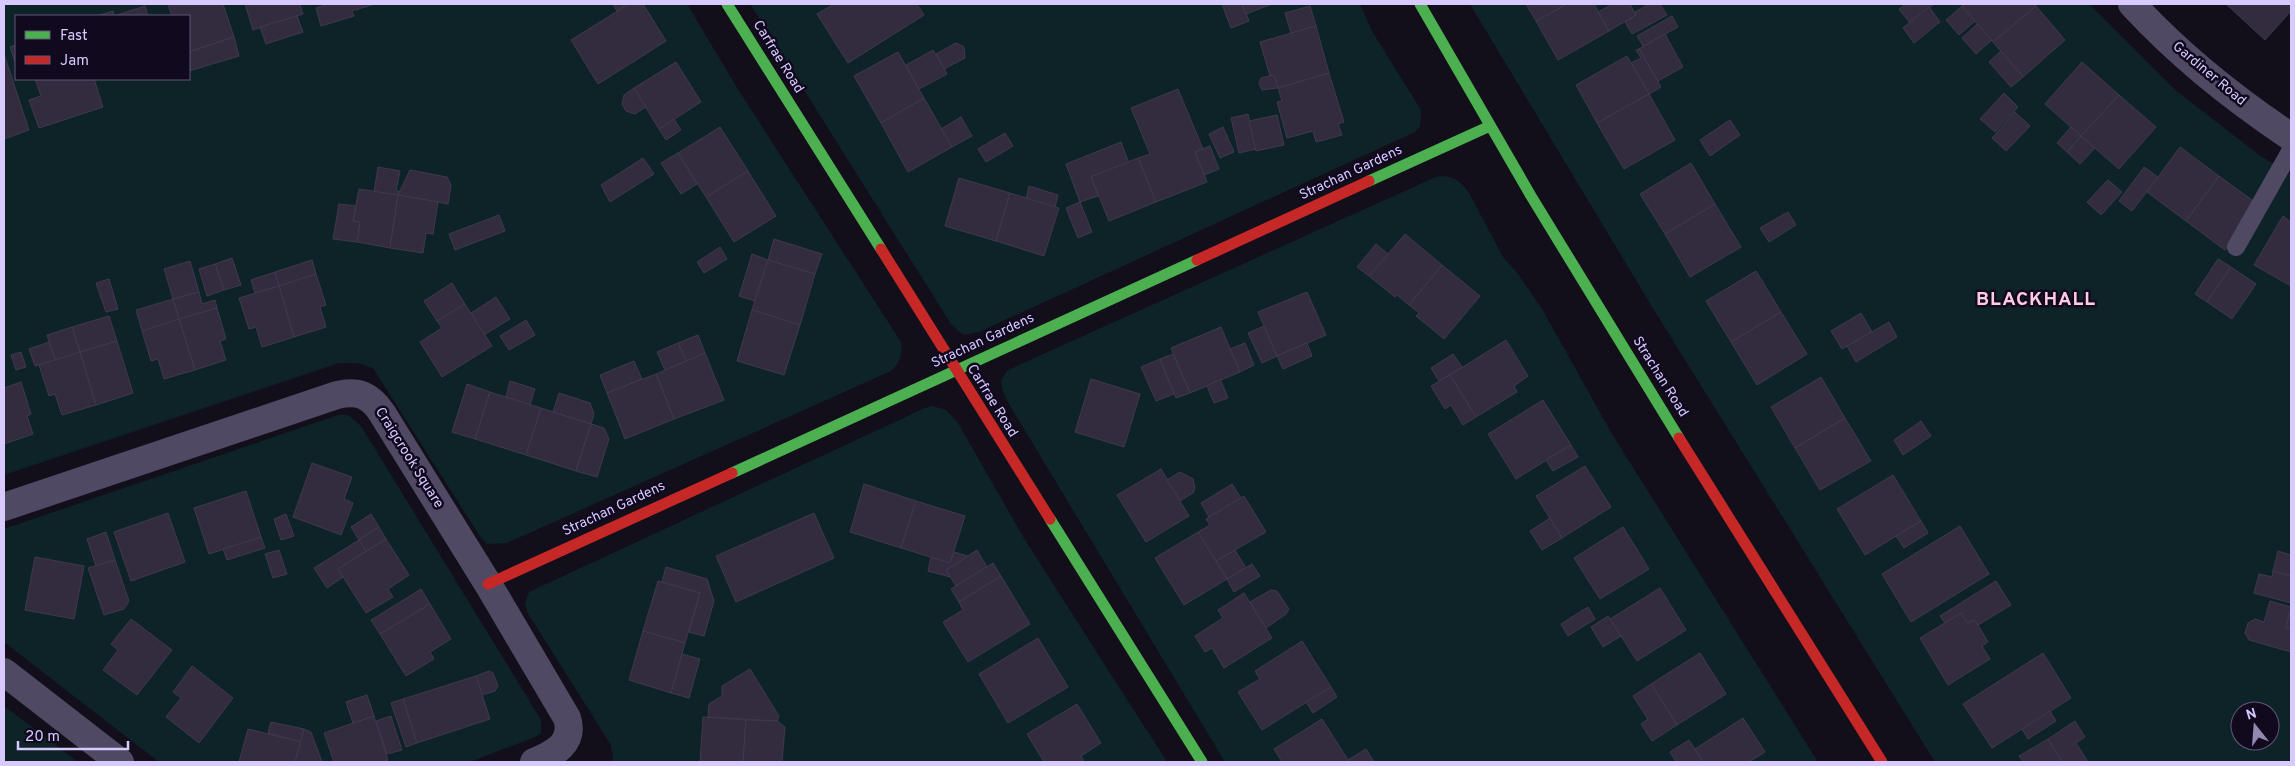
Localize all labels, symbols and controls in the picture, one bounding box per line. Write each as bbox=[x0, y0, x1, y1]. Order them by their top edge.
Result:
legend bbox=[15, 15, 190, 80]
street label: Carfrae Road bbox=[749, 17, 807, 97]
text: Fast bbox=[60, 27, 88, 46]
street label: Gardiner Road bbox=[2169, 38, 2249, 110]
text: Jam bbox=[60, 52, 89, 71]
street label: Strachan Gardens bbox=[1297, 142, 1405, 204]
district label: BLACKHALL bbox=[1976, 288, 2096, 312]
street label: Strachan Gardens bbox=[929, 310, 1037, 372]
street label: Strachan Road bbox=[1628, 334, 1692, 420]
street label: Carfrae Road bbox=[963, 361, 1021, 441]
street label: Craigcrook Square bbox=[371, 404, 447, 512]
street label: Strachan Gardens bbox=[560, 478, 668, 540]
north arrow bbox=[2230, 701, 2280, 751]
text: N bbox=[2244, 705, 2259, 725]
scale bar bbox=[18, 718, 128, 750]
text: 20 m bbox=[25, 728, 60, 747]

